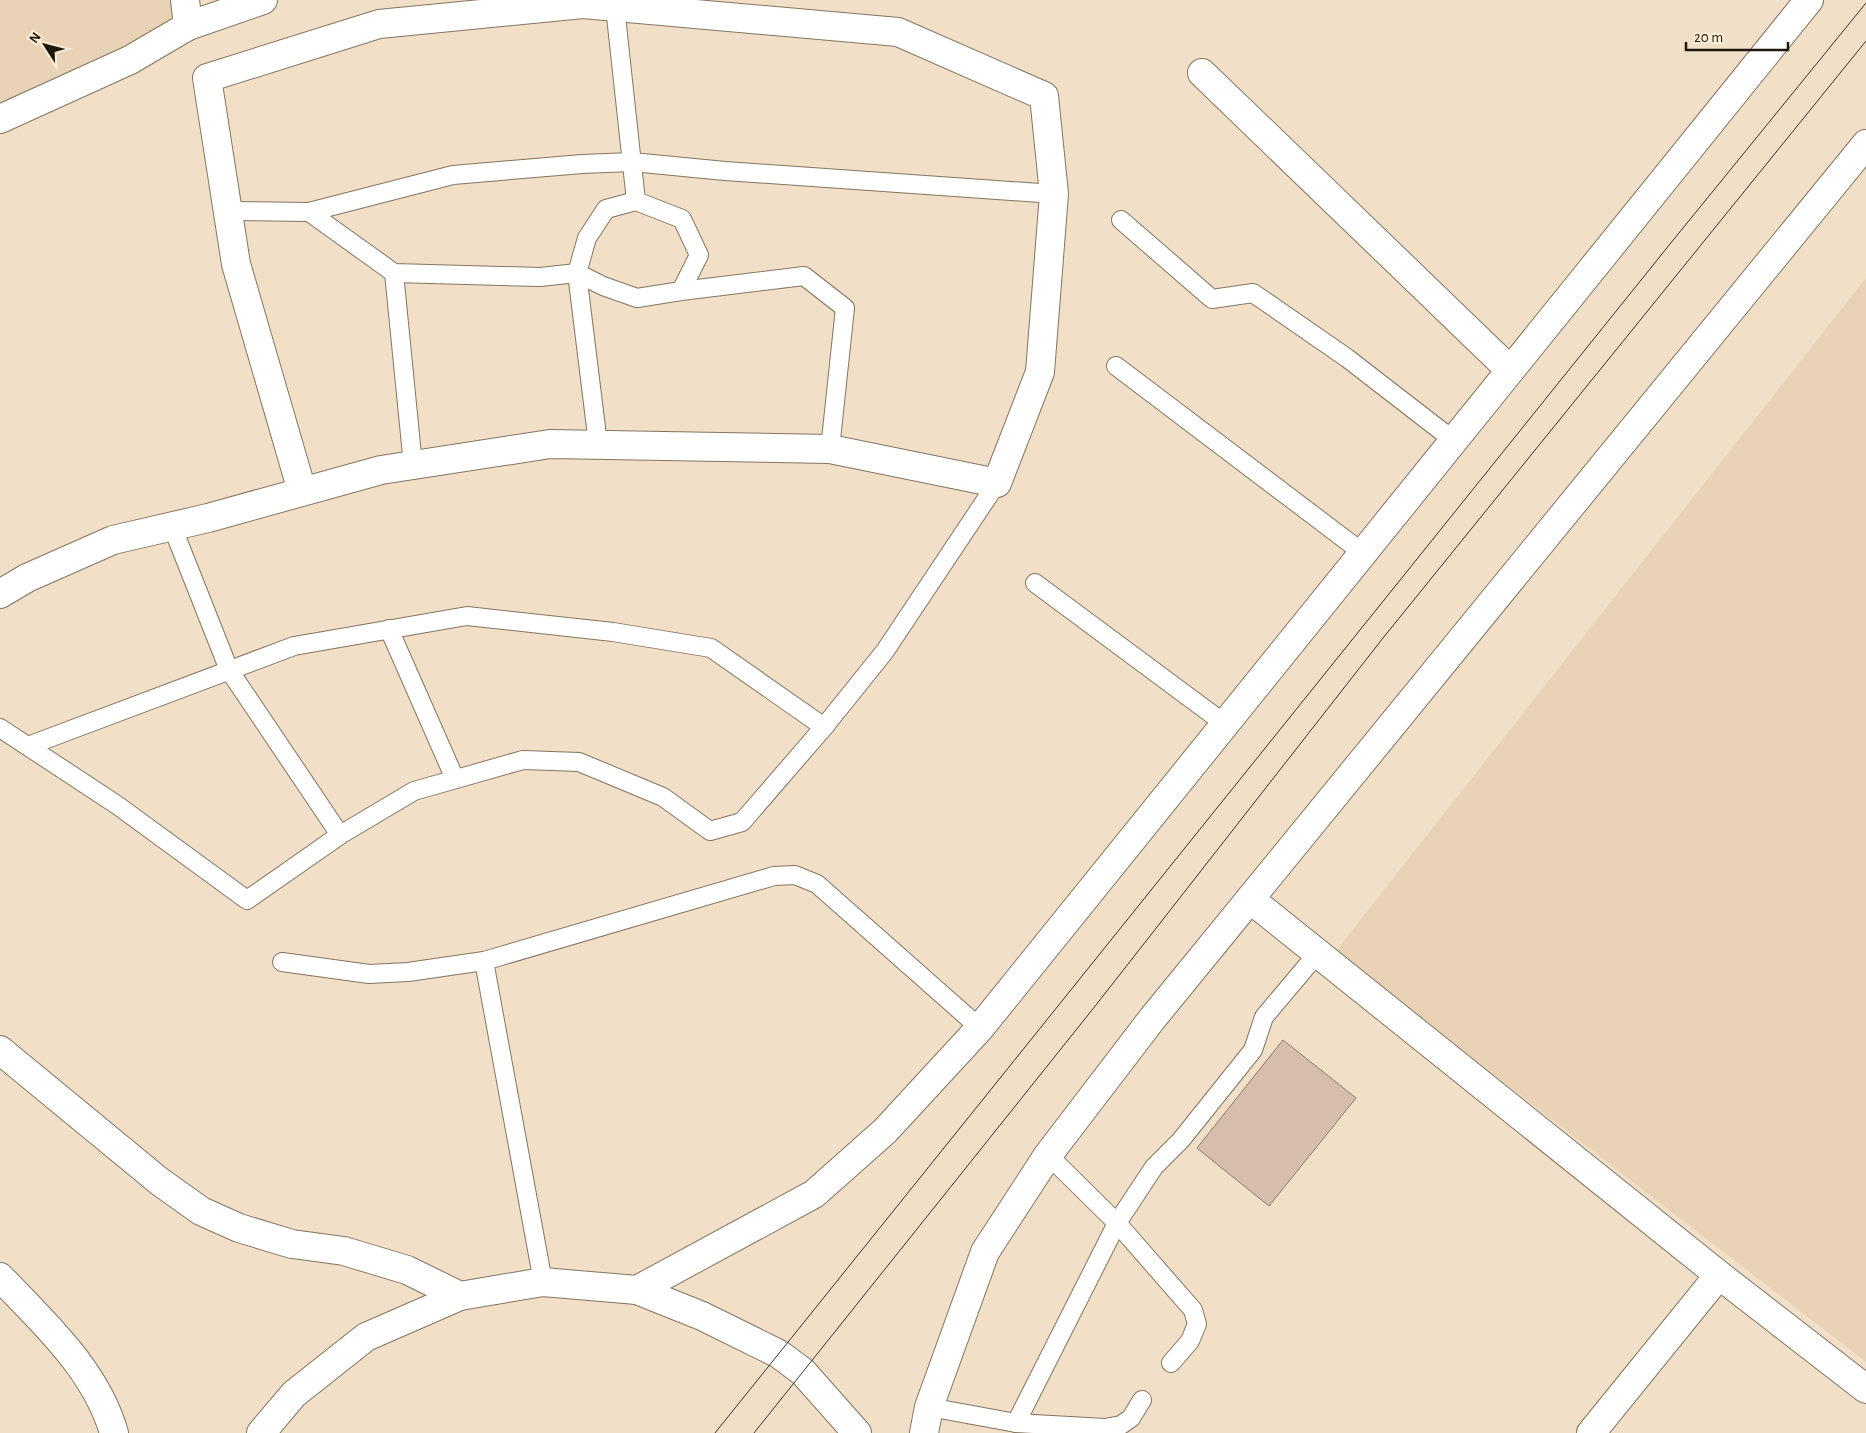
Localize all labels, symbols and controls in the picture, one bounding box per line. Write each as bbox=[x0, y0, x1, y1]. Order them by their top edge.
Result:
north arrow bbox=[20, 20, 70, 70]
scale bar bbox=[1686, 20, 1788, 52]
text: N bbox=[27, 30, 44, 46]
text: 20 m bbox=[1694, 30, 1723, 45]

